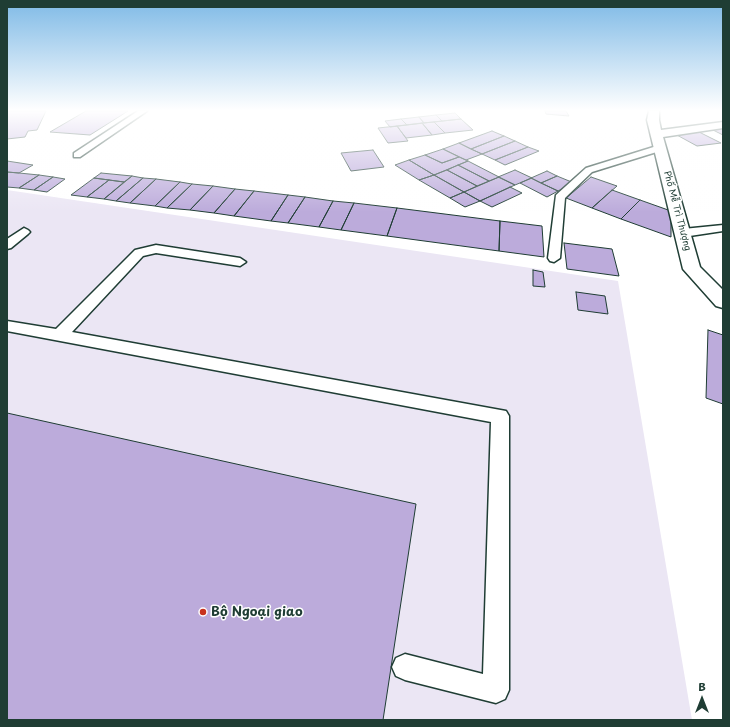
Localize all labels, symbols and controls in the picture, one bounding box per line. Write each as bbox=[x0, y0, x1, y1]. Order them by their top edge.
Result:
street label: Phố Mễ Trì Thượng bbox=[661, 170, 693, 252]
place label: Bộ Ngoại giao bbox=[211, 604, 303, 620]
marker: Bộ Ngoại giao bbox=[198, 607, 208, 617]
text: B bbox=[698, 678, 706, 695]
north arrow bbox=[682, 679, 722, 719]

